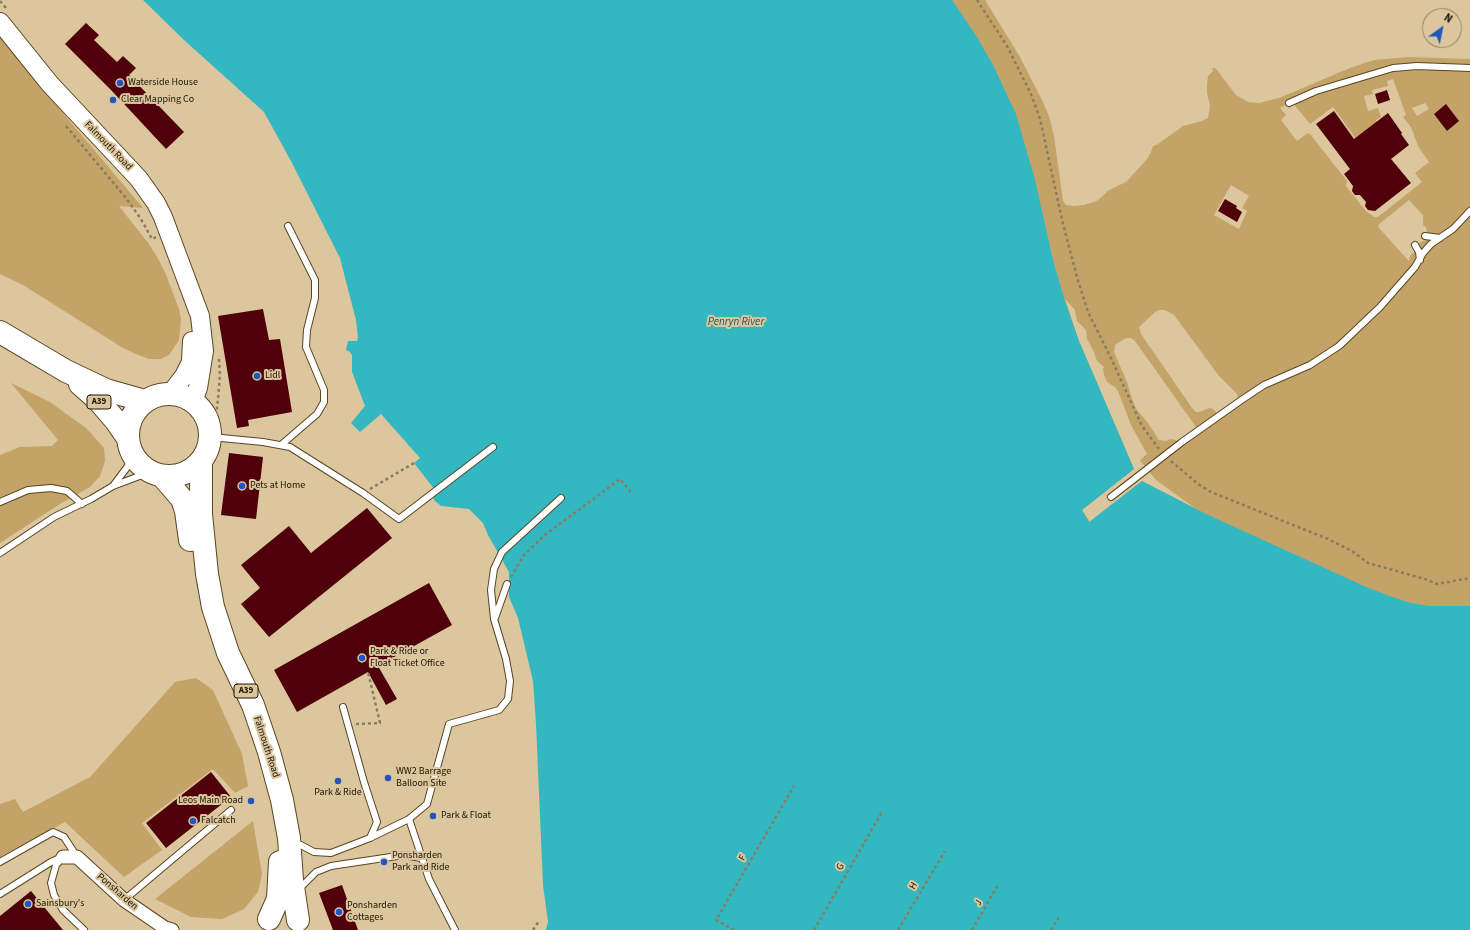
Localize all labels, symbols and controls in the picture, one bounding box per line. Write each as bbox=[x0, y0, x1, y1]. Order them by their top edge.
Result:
north arrow bbox=[1422, 8, 1462, 48]
text: N bbox=[1441, 10, 1455, 27]
place label: Waterside House bbox=[128, 77, 198, 89]
marker: Waterside House bbox=[115, 78, 125, 88]
place label: Clear Mapping Co bbox=[121, 94, 194, 106]
marker: Clear Mapping Co bbox=[108, 95, 118, 105]
street label: Falmouth Road bbox=[82, 119, 134, 173]
water label: Penryn River bbox=[708, 316, 764, 330]
place label: Lidl bbox=[265, 370, 280, 382]
marker: Lidl bbox=[252, 371, 262, 381]
road number: A39 bbox=[87, 395, 111, 409]
place label: Pets at Home bbox=[250, 480, 305, 492]
marker: Pets at Home bbox=[237, 481, 247, 491]
place label: Park & Ride or Float Ticket Office bbox=[370, 646, 445, 670]
marker: Park & Ride or Float Ticket Office bbox=[357, 653, 367, 663]
road number: A39 bbox=[234, 684, 258, 698]
street label: Falmouth Road bbox=[250, 715, 282, 779]
place label: WW2 Barrage Balloon Site bbox=[396, 766, 451, 790]
marker: WW2 Barrage Balloon Site bbox=[383, 773, 393, 783]
marker: Park & Ride bbox=[333, 776, 343, 786]
place label: Park & Ride bbox=[314, 787, 362, 799]
place label: Leos Main Road bbox=[178, 795, 243, 807]
marker: Leos Main Road bbox=[246, 796, 256, 806]
place label: Park & Float bbox=[441, 810, 491, 822]
marker: Park & Float bbox=[428, 811, 438, 821]
place label: Falcatch bbox=[201, 815, 236, 827]
marker: Falcatch bbox=[188, 816, 198, 826]
place label: Ponsharden Park and Ride bbox=[392, 850, 449, 874]
street label: F bbox=[737, 853, 749, 863]
marker: Ponsharden Park and Ride bbox=[379, 857, 389, 867]
street label: G bbox=[834, 861, 848, 873]
street label: Ponsharden bbox=[94, 871, 140, 913]
street label: H bbox=[907, 880, 921, 892]
place label: Sainsbury's bbox=[36, 898, 84, 910]
street label: J bbox=[973, 898, 985, 908]
marker: Sainsbury's bbox=[23, 899, 33, 909]
place label: Ponsharden Cottages bbox=[347, 900, 397, 924]
marker: Ponsharden Cottages bbox=[334, 907, 344, 917]

